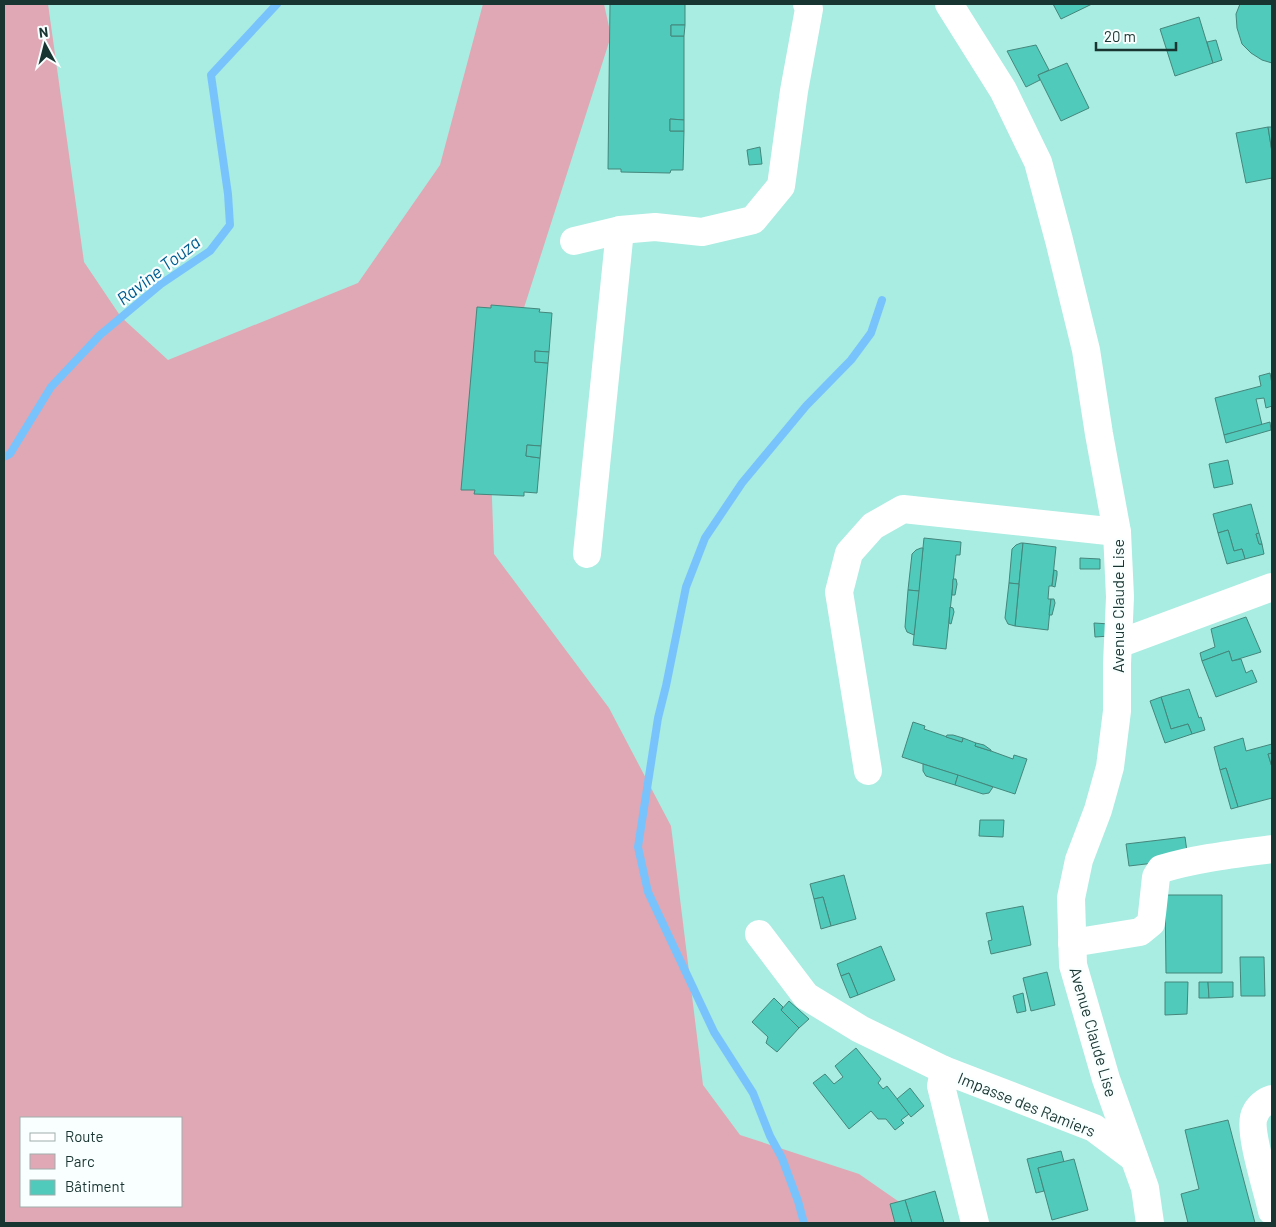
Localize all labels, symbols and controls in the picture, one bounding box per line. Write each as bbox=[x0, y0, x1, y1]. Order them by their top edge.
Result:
north arrow bbox=[20, 20, 70, 70]
scale bar bbox=[1096, 20, 1176, 52]
text: N bbox=[38, 23, 49, 41]
text: 20 m bbox=[1104, 27, 1136, 45]
water label: Ravine Touza bbox=[112, 231, 204, 309]
street label: Avenue Claude Lise bbox=[1108, 539, 1127, 673]
street label: Avenue Claude Lise bbox=[1066, 965, 1122, 1099]
street label: Impasse des Ramiers bbox=[955, 1068, 1099, 1140]
legend bbox=[20, 1117, 182, 1207]
text: Route bbox=[65, 1127, 104, 1145]
text: Parc bbox=[65, 1152, 95, 1170]
text: Bâtiment bbox=[65, 1177, 125, 1195]

